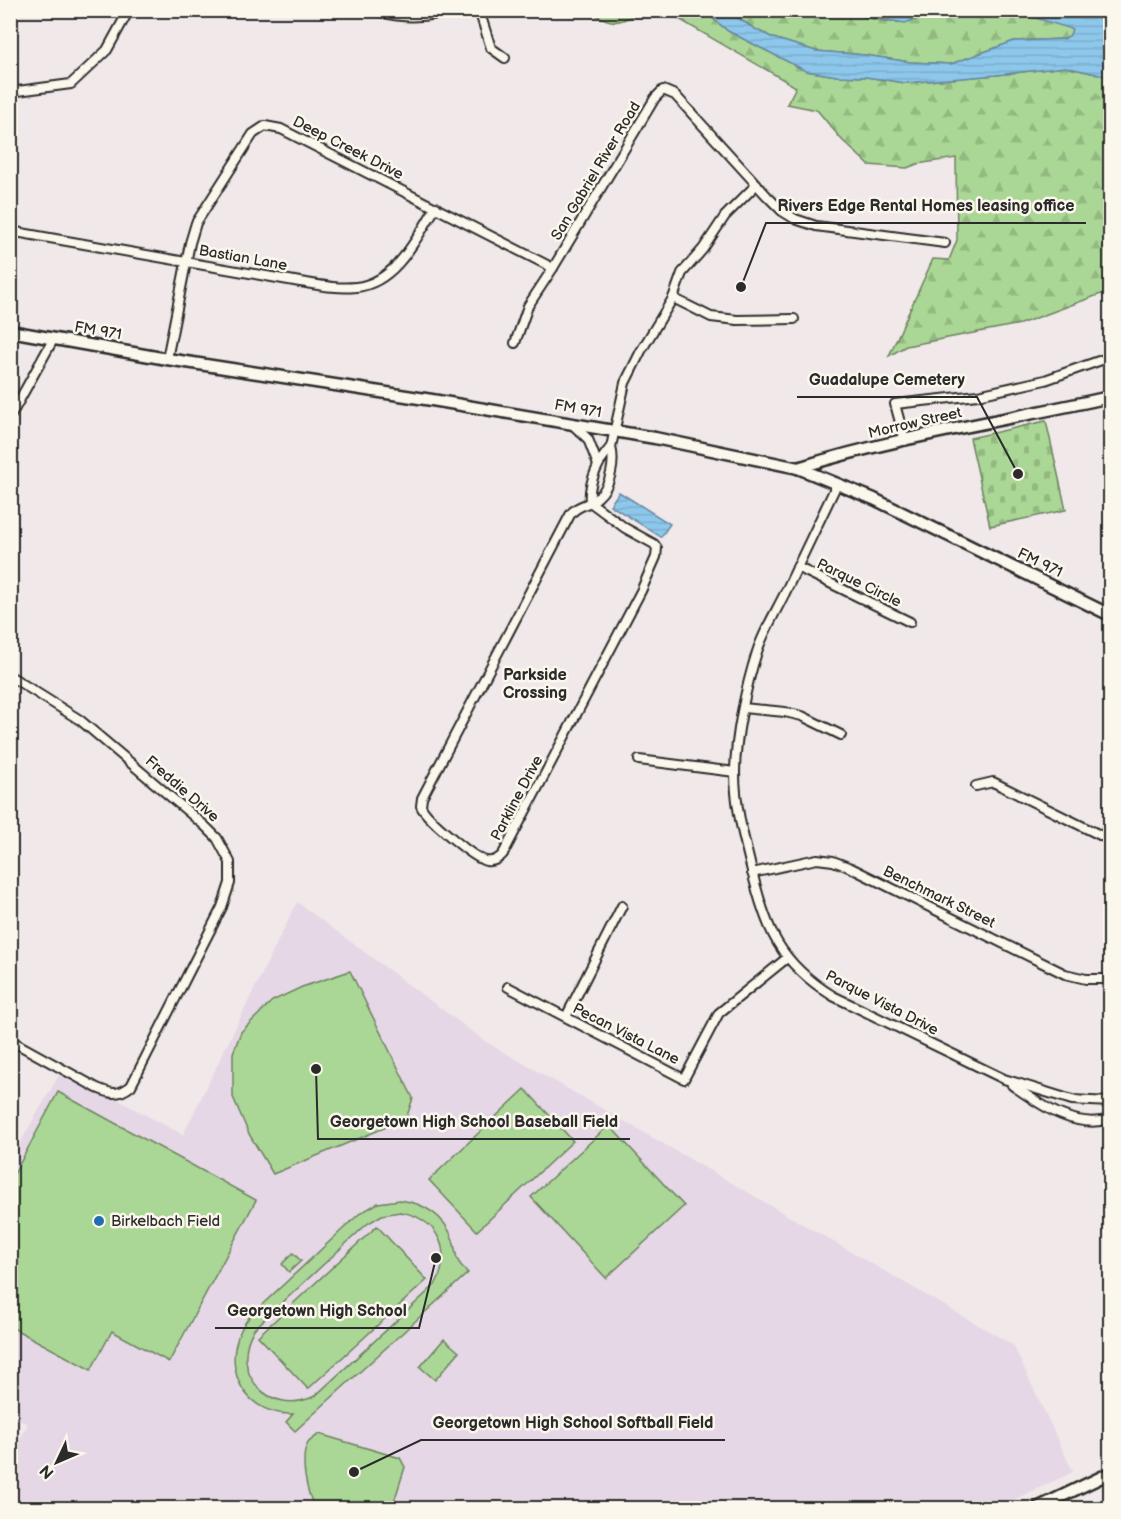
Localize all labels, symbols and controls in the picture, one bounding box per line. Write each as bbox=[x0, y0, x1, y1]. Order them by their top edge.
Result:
street label: San Gabriel River Road bbox=[547, 98, 645, 244]
street label: Deep Creek Drive bbox=[290, 112, 407, 184]
callout: Rivers Edge Rental Homes leasing office bbox=[766, 189, 1086, 223]
text: Rivers Edge Rental Homes leasing office bbox=[778, 197, 1074, 216]
street label: Bastian Lane bbox=[197, 241, 289, 275]
street label: FM 971 bbox=[73, 317, 123, 345]
callout: Guadalupe Cemetery bbox=[797, 363, 977, 397]
text: Guadalupe Cemetery bbox=[809, 371, 966, 390]
street label: FM 971 bbox=[553, 395, 603, 423]
street label: Morrow Street bbox=[866, 403, 964, 443]
street label: FM 971 bbox=[1014, 544, 1066, 582]
street label: Parque Circle bbox=[814, 554, 905, 612]
district label: Parkside Crossing bbox=[503, 666, 567, 703]
street label: Freddie Drive bbox=[141, 752, 223, 826]
street label: Parkline Drive bbox=[487, 752, 547, 844]
street label: Benchmark Street bbox=[880, 862, 999, 933]
street label: Parque Vista Drive bbox=[822, 966, 942, 1040]
street label: Pecan Vista Lane bbox=[569, 999, 683, 1069]
callout: Georgetown High School Baseball Field bbox=[318, 1105, 630, 1139]
text: Georgetown High School Baseball Field bbox=[330, 1113, 618, 1132]
place label: Birkelbach Field bbox=[111, 1212, 220, 1231]
marker: Birkelbach Field bbox=[92, 1214, 106, 1228]
callout: Georgetown High School bbox=[215, 1294, 419, 1328]
text: Georgetown High School bbox=[227, 1302, 407, 1321]
callout: Georgetown High School Softball Field bbox=[421, 1406, 725, 1440]
text: Georgetown High School Softball Field bbox=[433, 1414, 713, 1433]
north arrow bbox=[27, 1432, 87, 1492]
text: N bbox=[36, 1460, 58, 1482]

